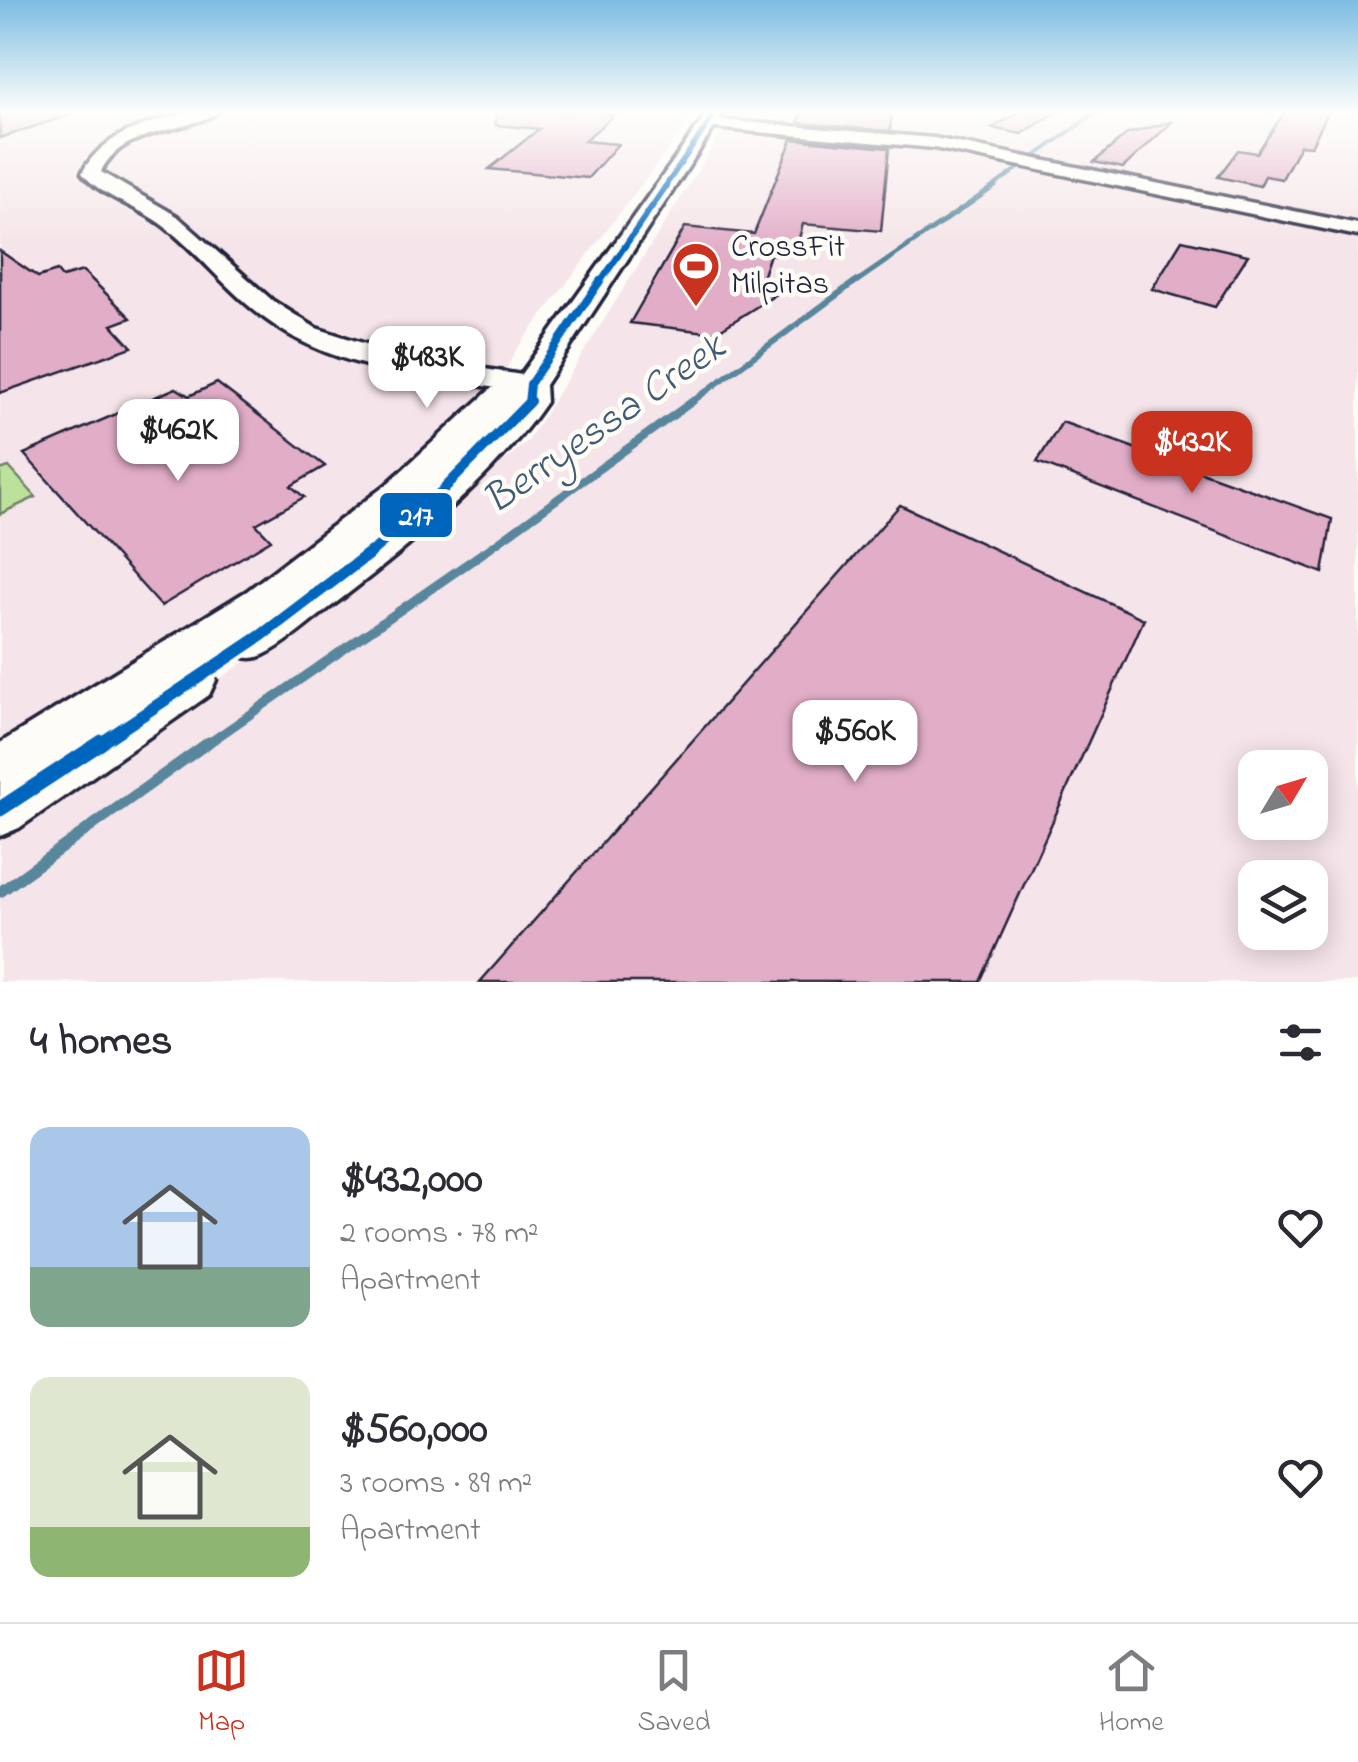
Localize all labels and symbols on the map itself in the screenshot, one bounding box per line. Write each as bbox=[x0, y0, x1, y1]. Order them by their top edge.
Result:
place label: CrossFit Milpitas bbox=[731, 225, 845, 309]
sports icon: CrossFit Milpitas bbox=[670, 240, 722, 308]
water label: Berryessa Creek bbox=[471, 318, 740, 531]
pin: $483K bbox=[357, 326, 497, 411]
pin: $462K bbox=[108, 399, 248, 484]
pin: $432K bbox=[1122, 411, 1262, 496]
line badge: 217 bbox=[378, 491, 454, 539]
text: 217 bbox=[398, 498, 434, 539]
pin: $560K bbox=[785, 700, 925, 785]
north arrow bbox=[1238, 750, 1328, 840]

